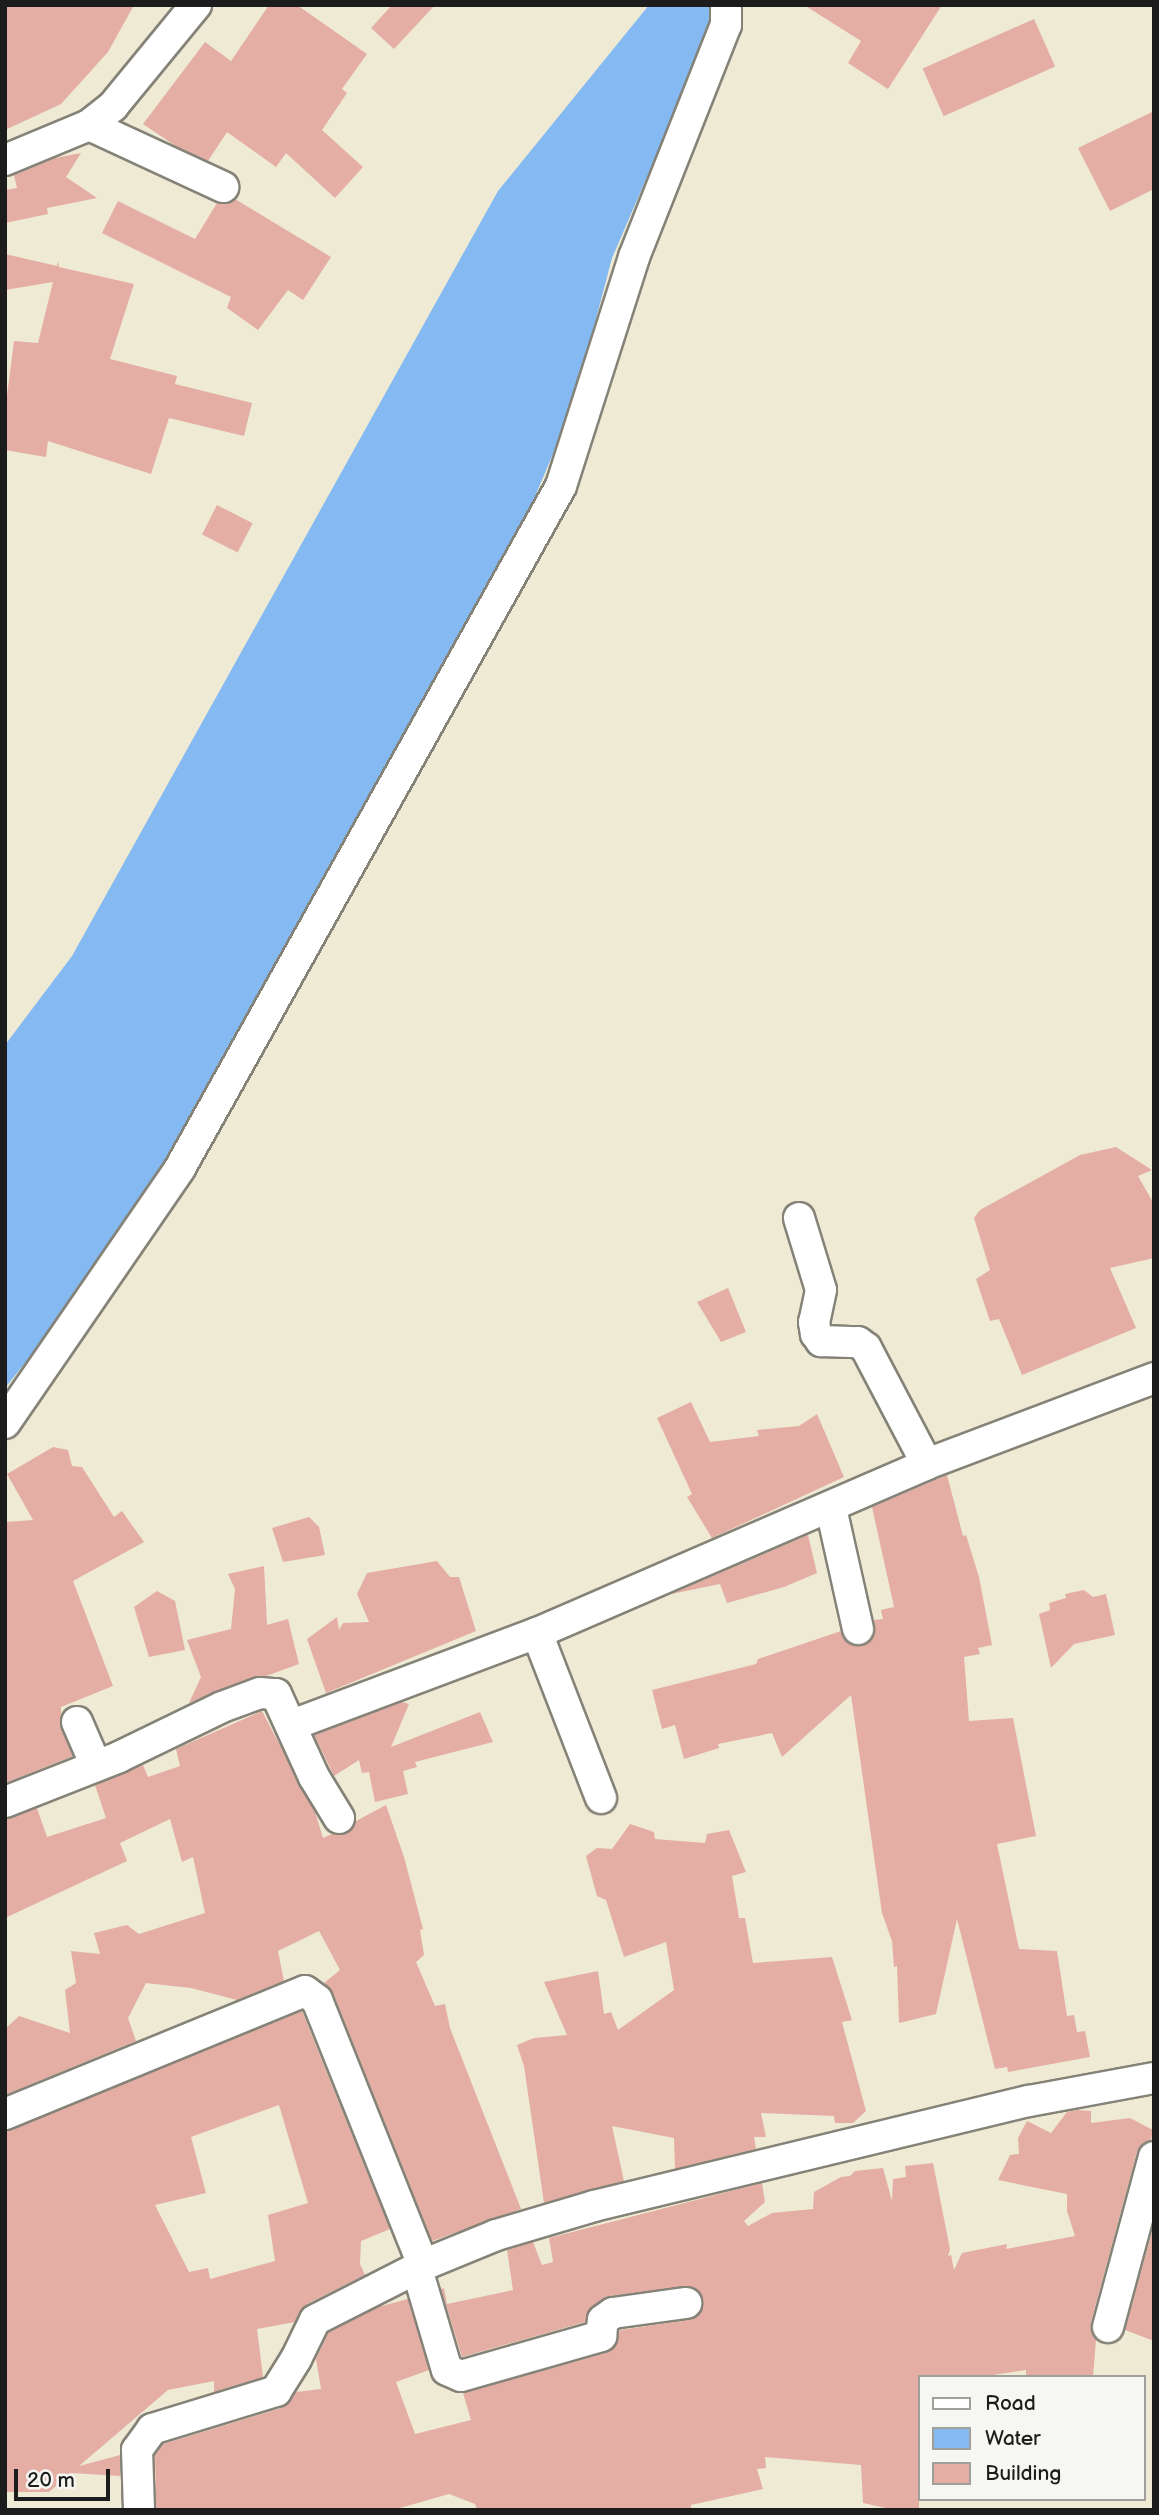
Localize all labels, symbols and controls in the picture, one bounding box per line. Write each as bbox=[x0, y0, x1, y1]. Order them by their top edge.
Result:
legend bbox=[918, 2375, 1145, 2501]
text: Road bbox=[985, 2391, 1036, 2416]
text: Water bbox=[985, 2426, 1041, 2451]
scale bar bbox=[18, 2456, 114, 2500]
text: Building bbox=[985, 2461, 1061, 2486]
text: 20 m bbox=[27, 2468, 75, 2493]

